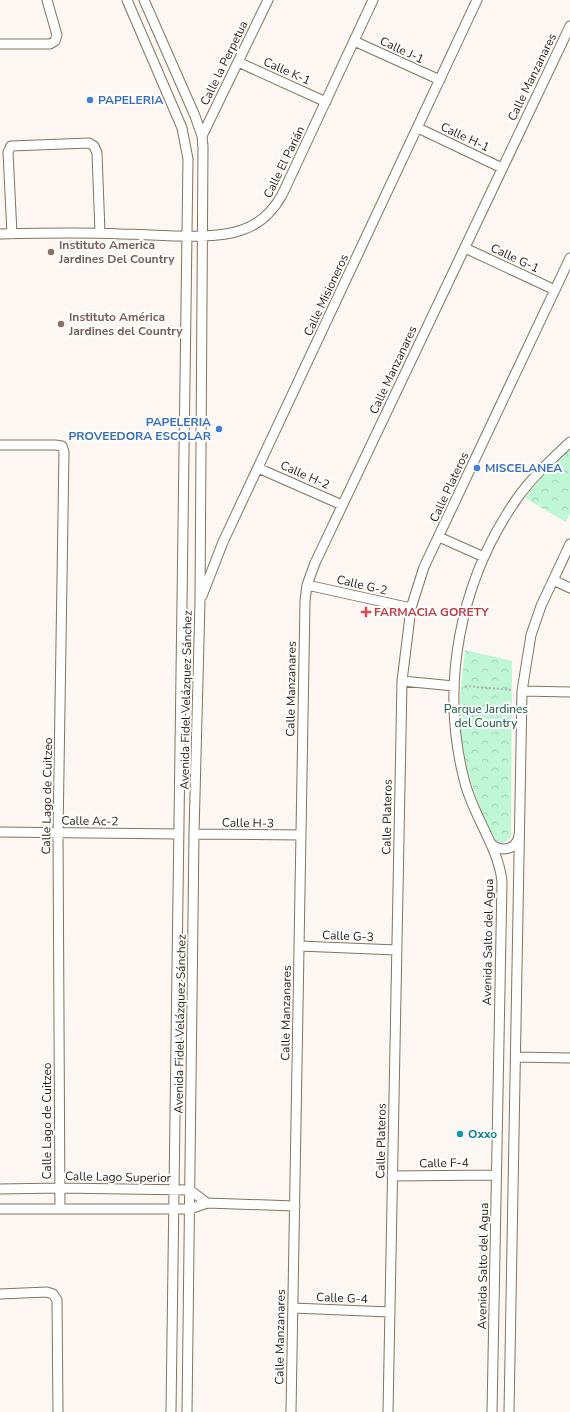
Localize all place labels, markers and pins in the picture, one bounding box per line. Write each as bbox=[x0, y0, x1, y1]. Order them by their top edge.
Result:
place label: PAPELERIA bbox=[98, 92, 163, 108]
marker: PAPELERIA bbox=[85, 95, 95, 105]
place label: Instituto America Jardines Del Country bbox=[58, 237, 175, 267]
marker: Instituto America Jardines Del Country bbox=[46, 247, 56, 257]
place label: Instituto América Jardines del Country bbox=[68, 309, 183, 339]
marker: Instituto América Jardines del Country bbox=[56, 319, 66, 329]
place label: PAPELERIA PROVEEDORA ESCOLAR bbox=[68, 414, 212, 444]
marker: PAPELERIA PROVEEDORA ESCOLAR bbox=[214, 424, 224, 434]
place label: MISCELANEA bbox=[485, 460, 562, 476]
marker: MISCELANEA bbox=[472, 463, 482, 473]
place label: FARMACIA GORETY bbox=[374, 604, 489, 620]
marker: FARMACIA GORETY bbox=[361, 607, 371, 617]
place label: Oxxo bbox=[468, 1126, 497, 1142]
marker: Oxxo bbox=[455, 1129, 465, 1139]

